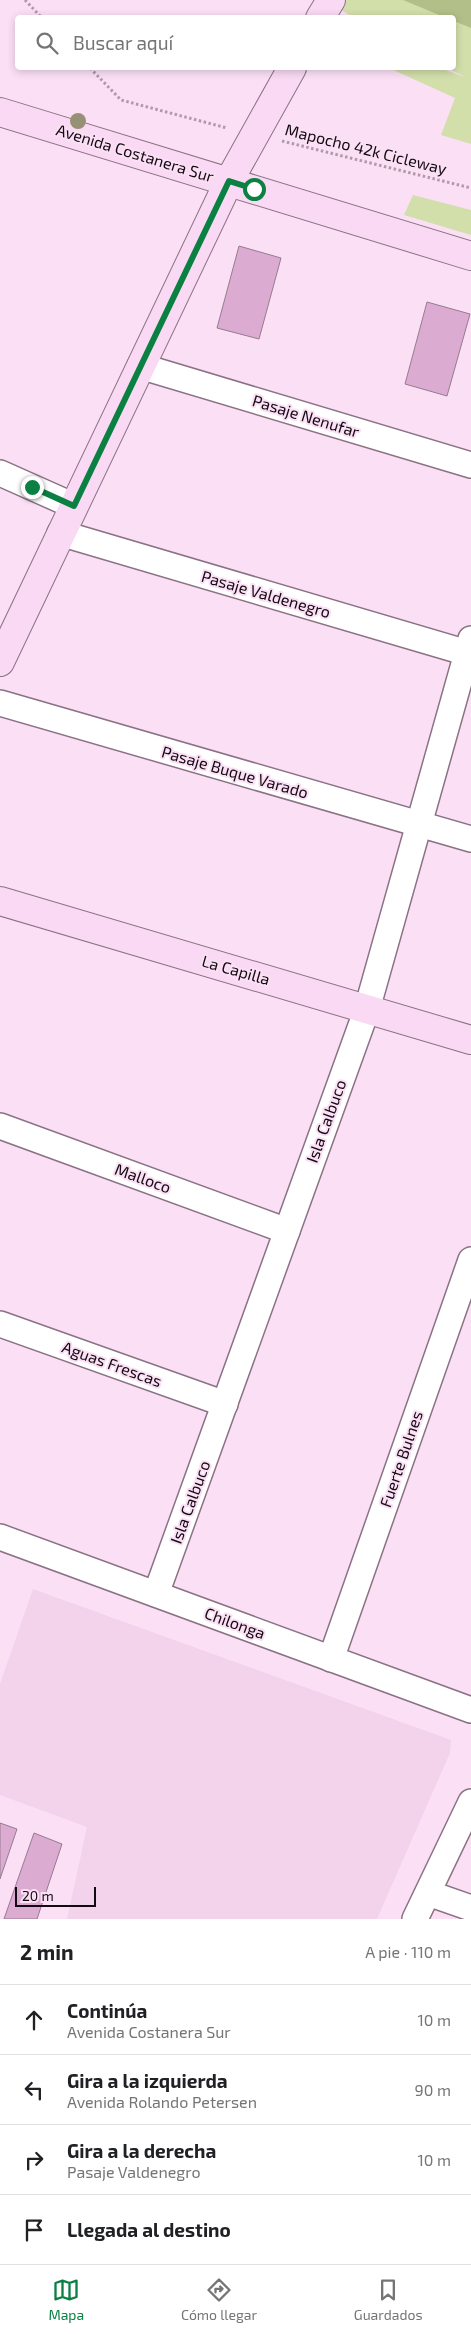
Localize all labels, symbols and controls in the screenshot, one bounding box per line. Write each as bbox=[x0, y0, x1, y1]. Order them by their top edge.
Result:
search box bbox=[15, 15, 456, 70]
icon: search bbox=[33, 29, 61, 57]
text: Buscar aquí bbox=[73, 31, 173, 54]
street label: Avenida Costanera Sur bbox=[54, 119, 217, 186]
street label: Mapocho 42k Cicleway bbox=[283, 119, 449, 178]
route start bbox=[243, 178, 266, 201]
street label: Pasaje Nenufar bbox=[250, 390, 362, 442]
route end bbox=[21, 476, 44, 499]
street label: Pasaje Valdenegro bbox=[199, 566, 333, 622]
street label: Pasaje Buque Varado bbox=[159, 741, 311, 803]
street label: La Capilla bbox=[200, 951, 272, 988]
street label: Isla Calbuco bbox=[302, 1077, 349, 1165]
street label: Malloco bbox=[113, 1159, 174, 1196]
street label: Aguas Frescas bbox=[60, 1337, 165, 1390]
street label: Fuerte Bulnes bbox=[375, 1408, 426, 1509]
street label: Isla Calbuco bbox=[166, 1458, 213, 1546]
street label: Chilonga bbox=[202, 1603, 268, 1642]
scale bar bbox=[15, 1884, 96, 1907]
text: 20 m bbox=[22, 1887, 54, 1904]
text: 2 min bbox=[20, 1939, 74, 1964]
text: A pie · 110 m bbox=[365, 1942, 451, 1961]
text: Continúa bbox=[67, 1999, 147, 2022]
icon: ahead bbox=[20, 2006, 48, 2034]
text: 10 m bbox=[417, 2010, 451, 2029]
text: Avenida Costanera Sur bbox=[67, 2022, 231, 2041]
text: Gira a la izquierda bbox=[67, 2069, 228, 2092]
icon: left bbox=[20, 2076, 48, 2104]
text: 90 m bbox=[415, 2080, 451, 2099]
text: Avenida Rolando Petersen bbox=[67, 2092, 257, 2111]
text: Gira a la derecha bbox=[67, 2139, 216, 2162]
icon: right bbox=[20, 2146, 48, 2174]
text: 10 m bbox=[417, 2150, 451, 2169]
text: Pasaje Valdenegro bbox=[67, 2162, 201, 2181]
icon: arrive bbox=[20, 2216, 48, 2244]
text: Llegada al destino bbox=[67, 2218, 231, 2241]
tab: Mapa bbox=[48, 2276, 84, 2323]
tab: Cómo llegar bbox=[181, 2276, 257, 2323]
tab: Guardados bbox=[354, 2276, 423, 2323]

